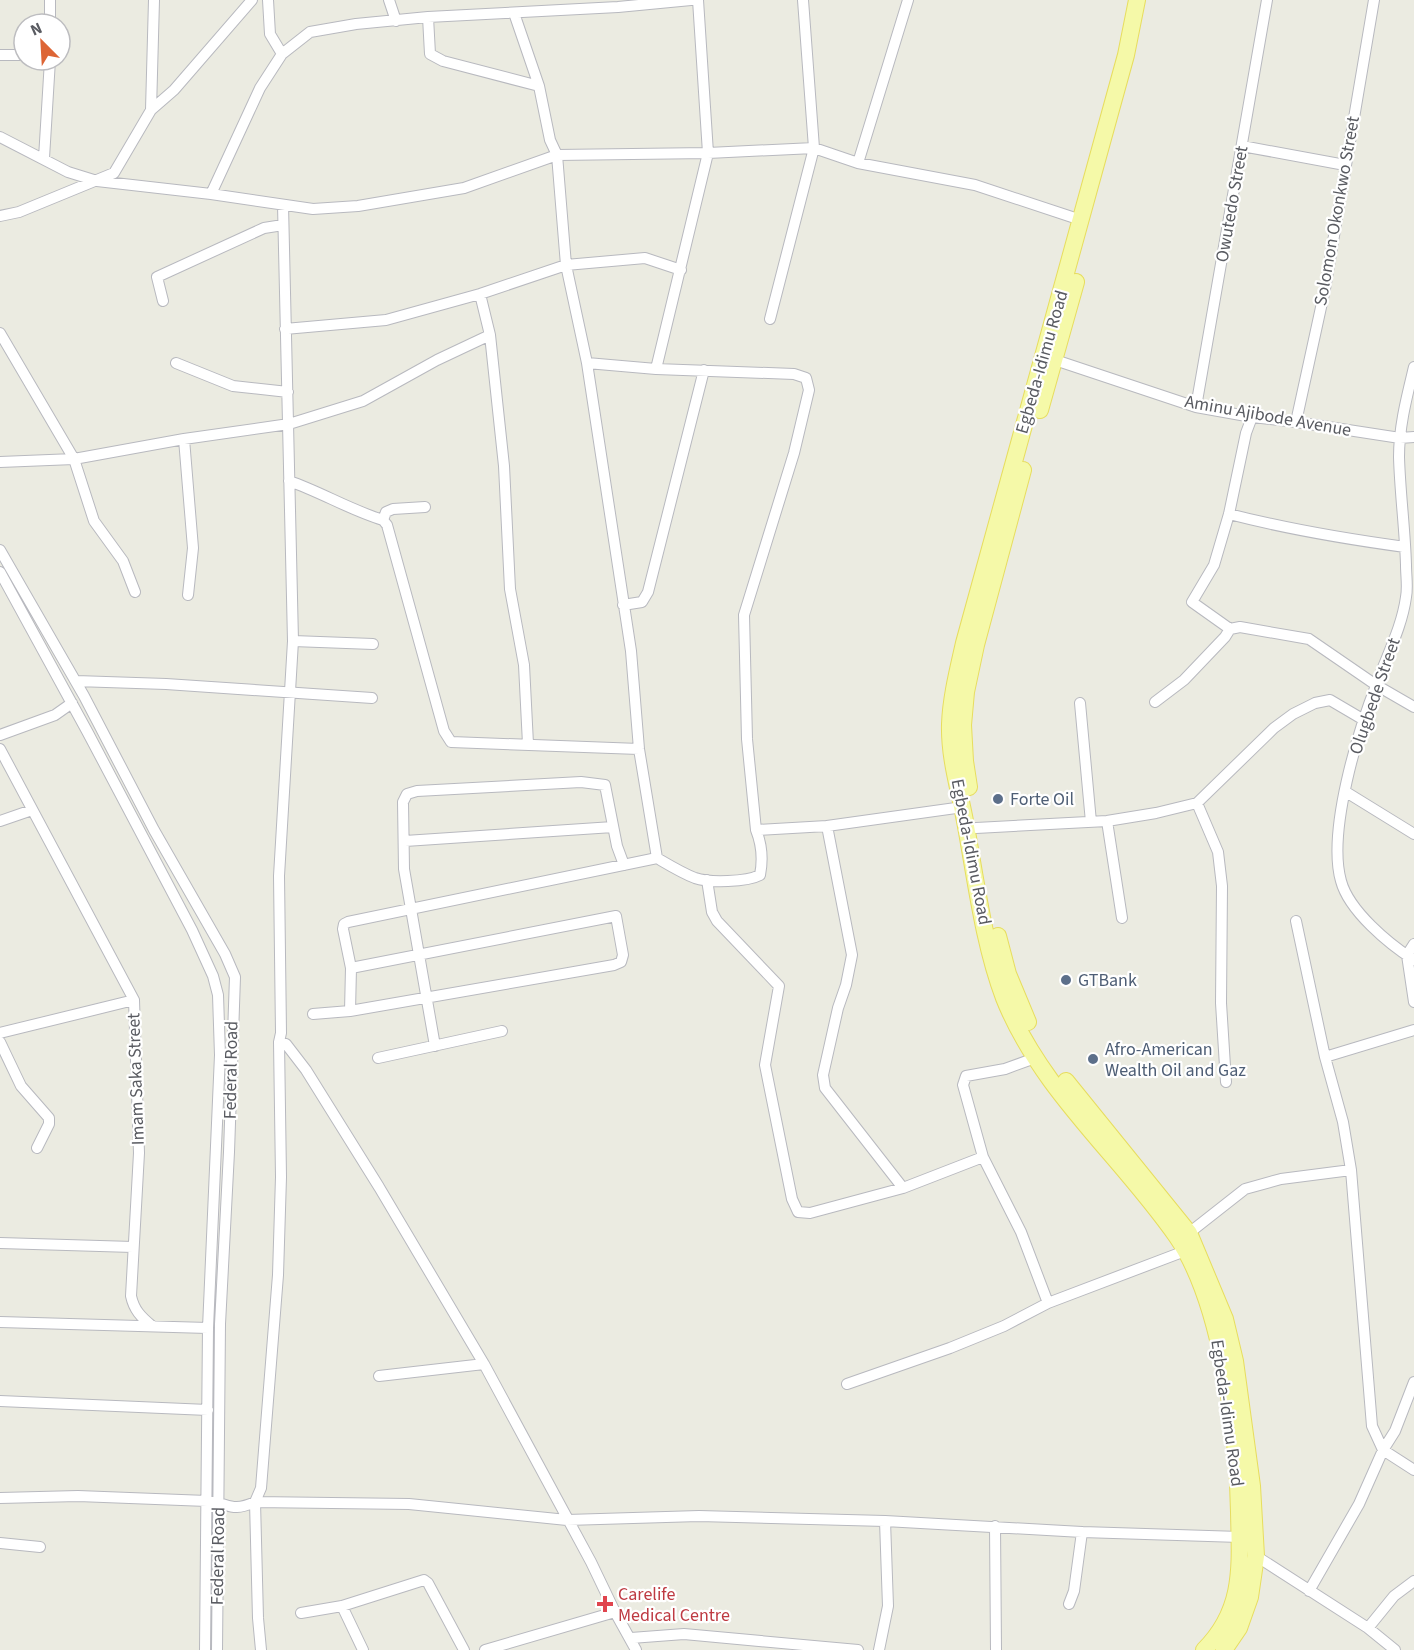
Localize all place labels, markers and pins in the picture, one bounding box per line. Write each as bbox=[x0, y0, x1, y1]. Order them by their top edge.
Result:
place label: Forte Oil bbox=[1010, 787, 1074, 812]
marker: Forte Oil bbox=[991, 792, 1005, 806]
place label: GTBank bbox=[1078, 968, 1137, 993]
marker: GTBank bbox=[1059, 973, 1073, 987]
place label: Afro-American Wealth Oil and Gaz bbox=[1105, 1037, 1246, 1083]
marker: Afro-American Wealth Oil and Gaz bbox=[1086, 1052, 1100, 1066]
place label: Carelife Medical Centre bbox=[618, 1582, 730, 1628]
marker: Carelife Medical Centre bbox=[596, 1595, 614, 1613]

